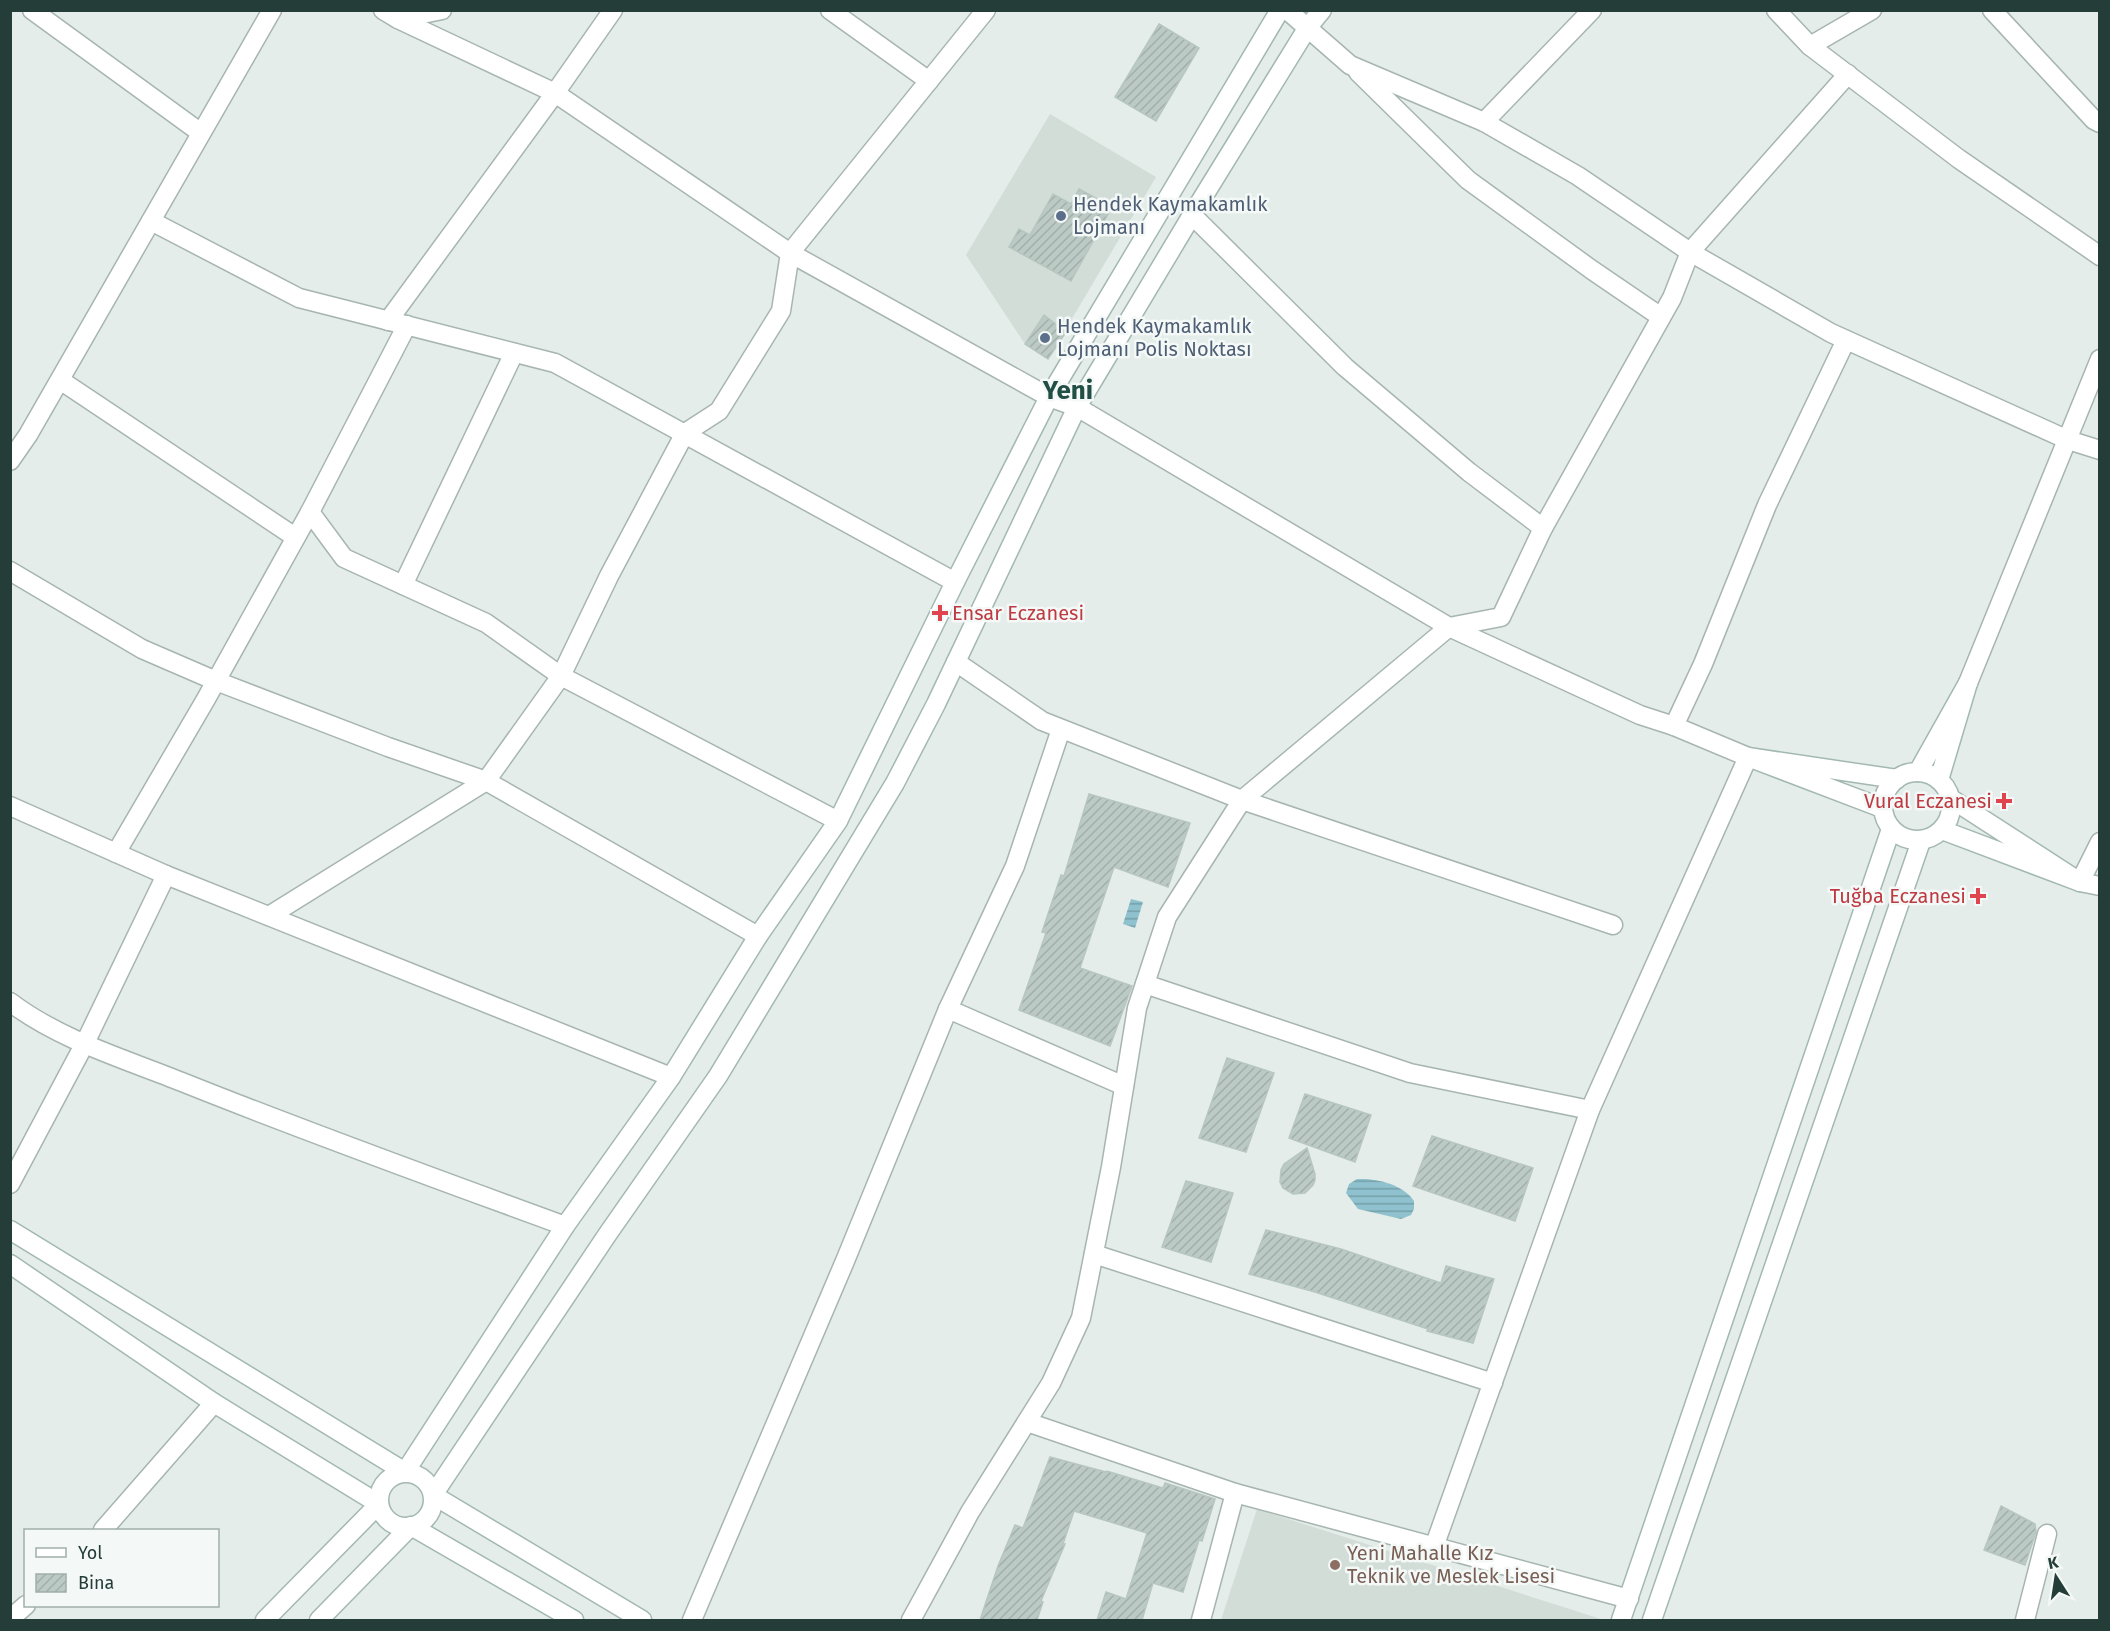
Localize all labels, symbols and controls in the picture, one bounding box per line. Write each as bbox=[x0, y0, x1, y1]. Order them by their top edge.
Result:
place label: Hendek Kaymakamlık Lojmanı bbox=[1073, 192, 1268, 239]
marker: Hendek Kaymakamlık Lojmanı bbox=[1054, 209, 1068, 223]
place label: Hendek Kaymakamlık Lojmanı Polis Noktası bbox=[1057, 314, 1252, 361]
marker: Hendek Kaymakamlık Lojmanı Polis Noktası bbox=[1038, 331, 1052, 345]
district label: Yeni bbox=[1042, 375, 1093, 406]
place label: Ensar Eczanesi bbox=[952, 601, 1084, 625]
marker: Ensar Eczanesi bbox=[933, 606, 947, 620]
place label: Vural Eczanesi bbox=[1864, 789, 1992, 813]
marker: Vural Eczanesi bbox=[1997, 794, 2011, 808]
place label: Tuğba Eczanesi bbox=[1830, 884, 1966, 908]
marker: Tuğba Eczanesi bbox=[1971, 889, 1985, 903]
legend bbox=[24, 1529, 219, 1607]
place label: Yeni Mahalle Kız Teknik ve Meslek Lisesi bbox=[1347, 1541, 1555, 1588]
text: Yol bbox=[78, 1542, 103, 1564]
north arrow bbox=[2026, 1547, 2086, 1607]
text: K bbox=[2046, 1552, 2061, 1573]
marker: Yeni Mahalle Kız Teknik ve Meslek Lisesi bbox=[1328, 1558, 1342, 1572]
text: Bina bbox=[78, 1572, 114, 1594]

